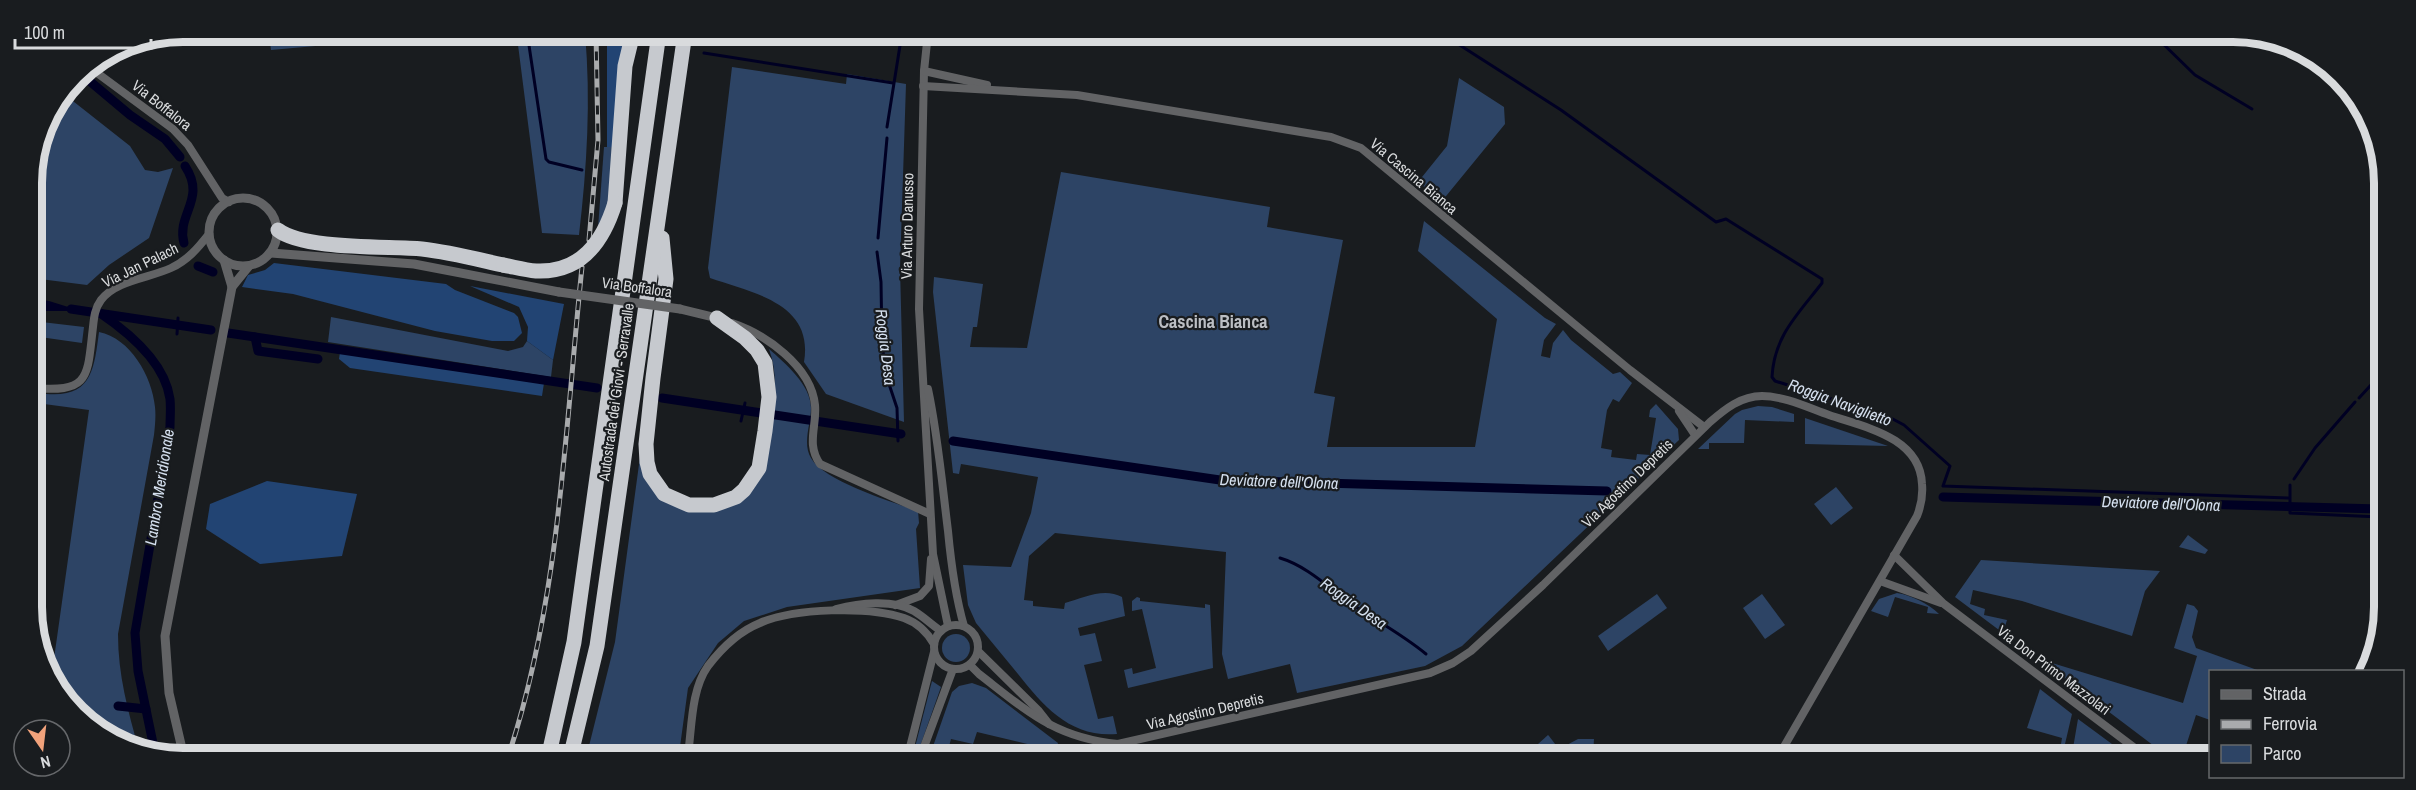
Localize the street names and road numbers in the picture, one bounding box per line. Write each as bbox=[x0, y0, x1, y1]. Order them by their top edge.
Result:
street label: Via Boffalora bbox=[128, 75, 196, 135]
street label: Via Cascina Bianca bbox=[1366, 133, 1462, 219]
street label: Via Arturo Danusso bbox=[896, 172, 918, 279]
street label: Via Jan Palach bbox=[98, 237, 182, 293]
street label: Via Boffalora bbox=[601, 272, 674, 302]
street label: Autostrada dei Giovi - Serravalle bbox=[593, 302, 639, 483]
street label: Via Agostino Depretis bbox=[1577, 434, 1677, 532]
street label: Via Don Primo Mazzolari bbox=[1993, 620, 2115, 720]
street label: Via Agostino Depretis bbox=[1144, 687, 1266, 735]

